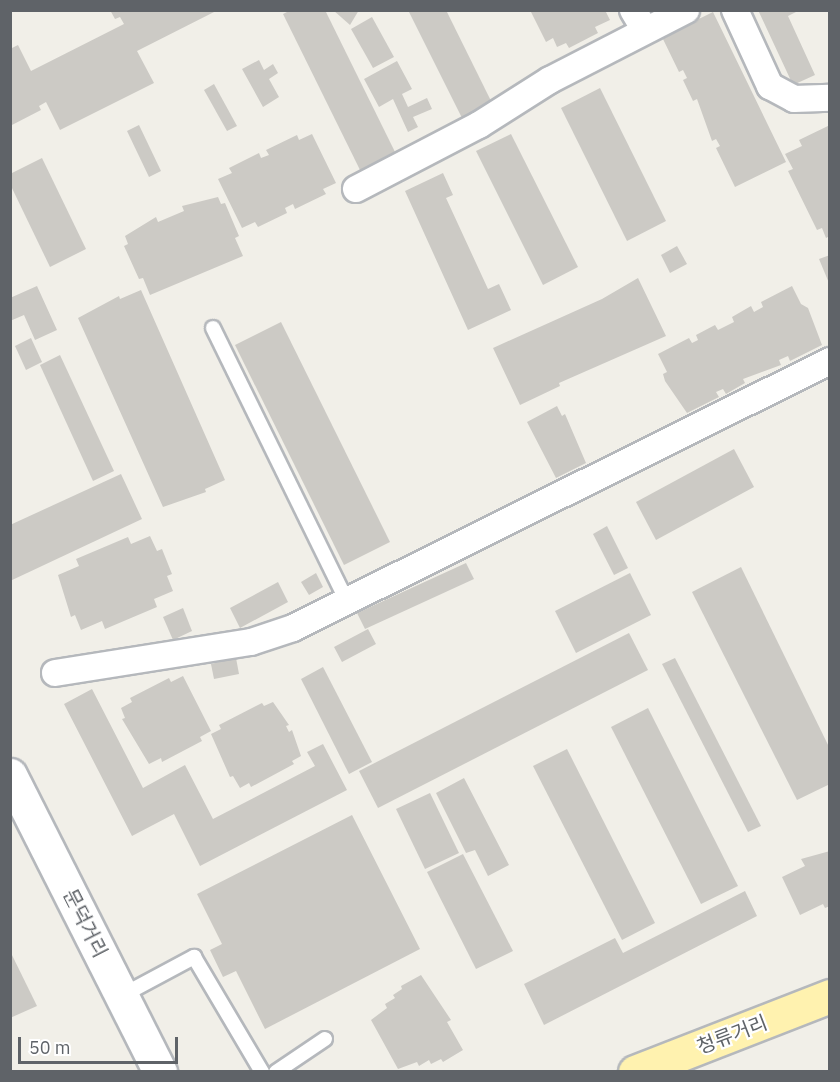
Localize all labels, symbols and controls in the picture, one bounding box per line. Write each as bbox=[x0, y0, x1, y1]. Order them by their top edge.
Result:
street label: 문덕거리 bbox=[59, 885, 113, 961]
street label: 청류거리 bbox=[693, 1010, 771, 1058]
scale bar bbox=[21, 1025, 182, 1063]
text: 50 m bbox=[29, 1036, 71, 1059]

